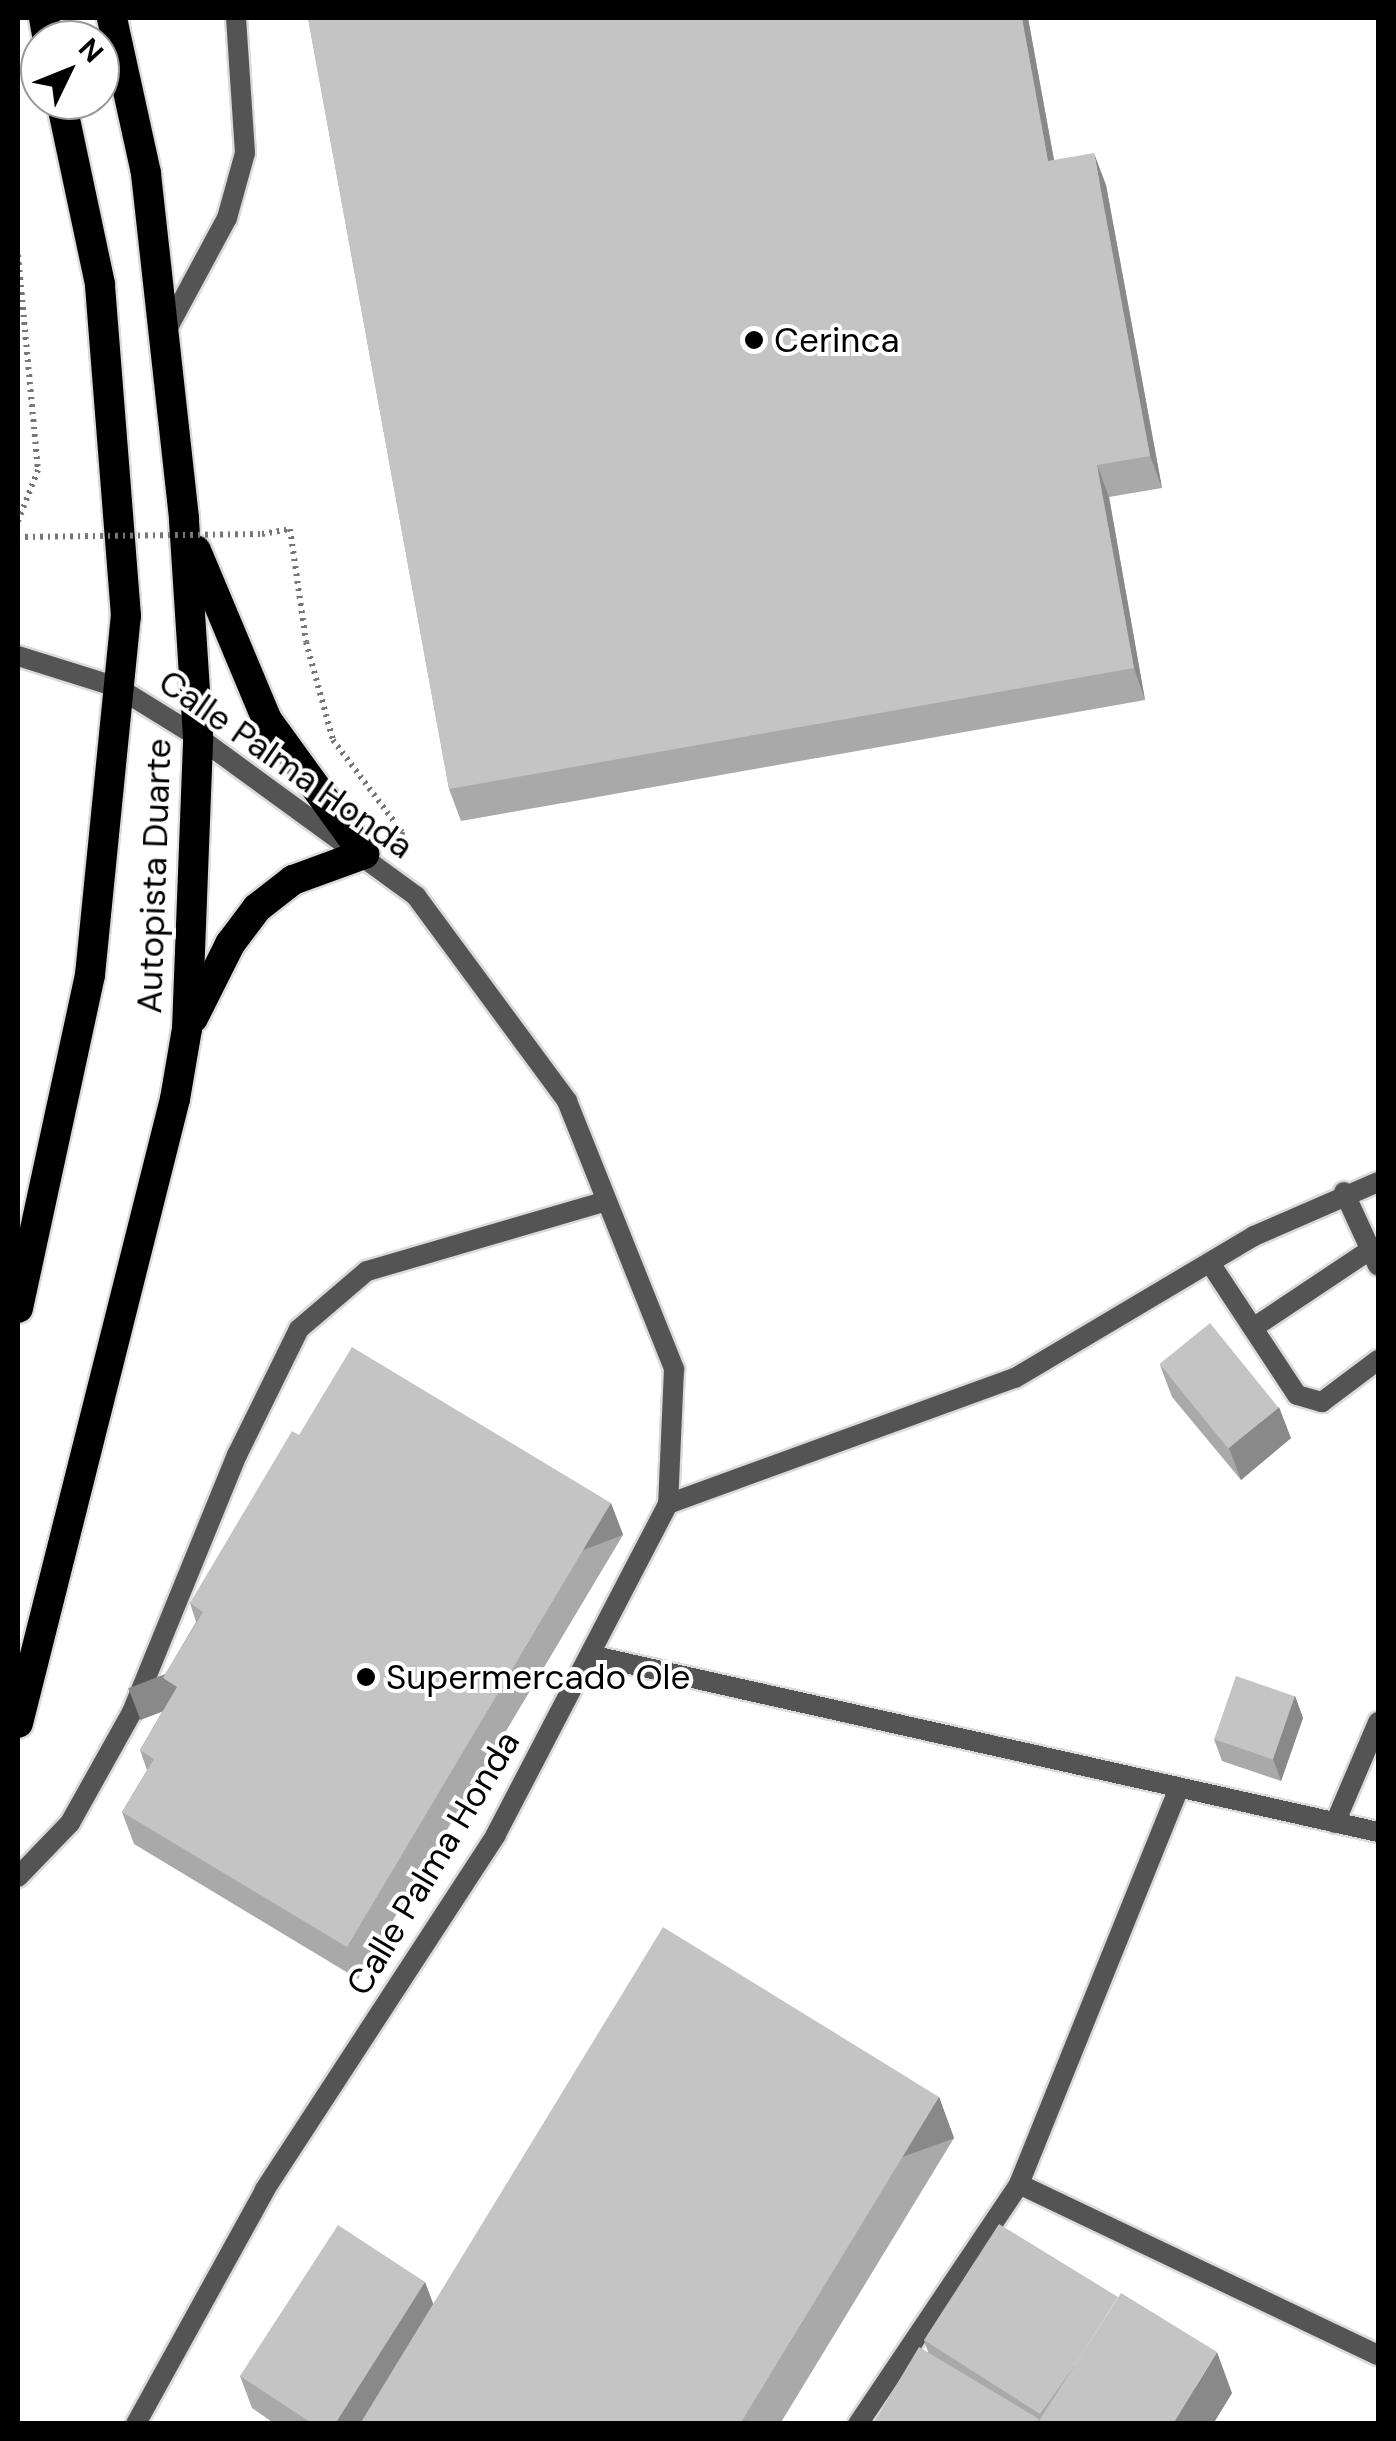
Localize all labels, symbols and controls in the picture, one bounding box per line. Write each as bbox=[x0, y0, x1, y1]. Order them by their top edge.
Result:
north arrow bbox=[20, 20, 120, 120]
text: N bbox=[70, 30, 111, 71]
place label: Cerinca bbox=[774, 319, 899, 361]
marker: Cerinca bbox=[743, 329, 765, 351]
street label: Calle Palma Honda bbox=[151, 661, 421, 867]
street label: Autopista Duarte bbox=[128, 738, 180, 1014]
place label: Supermercado Ole bbox=[386, 1656, 690, 1698]
marker: Supermercado Ole bbox=[355, 1666, 377, 1688]
street label: Calle Palma Honda bbox=[338, 1723, 528, 2003]

